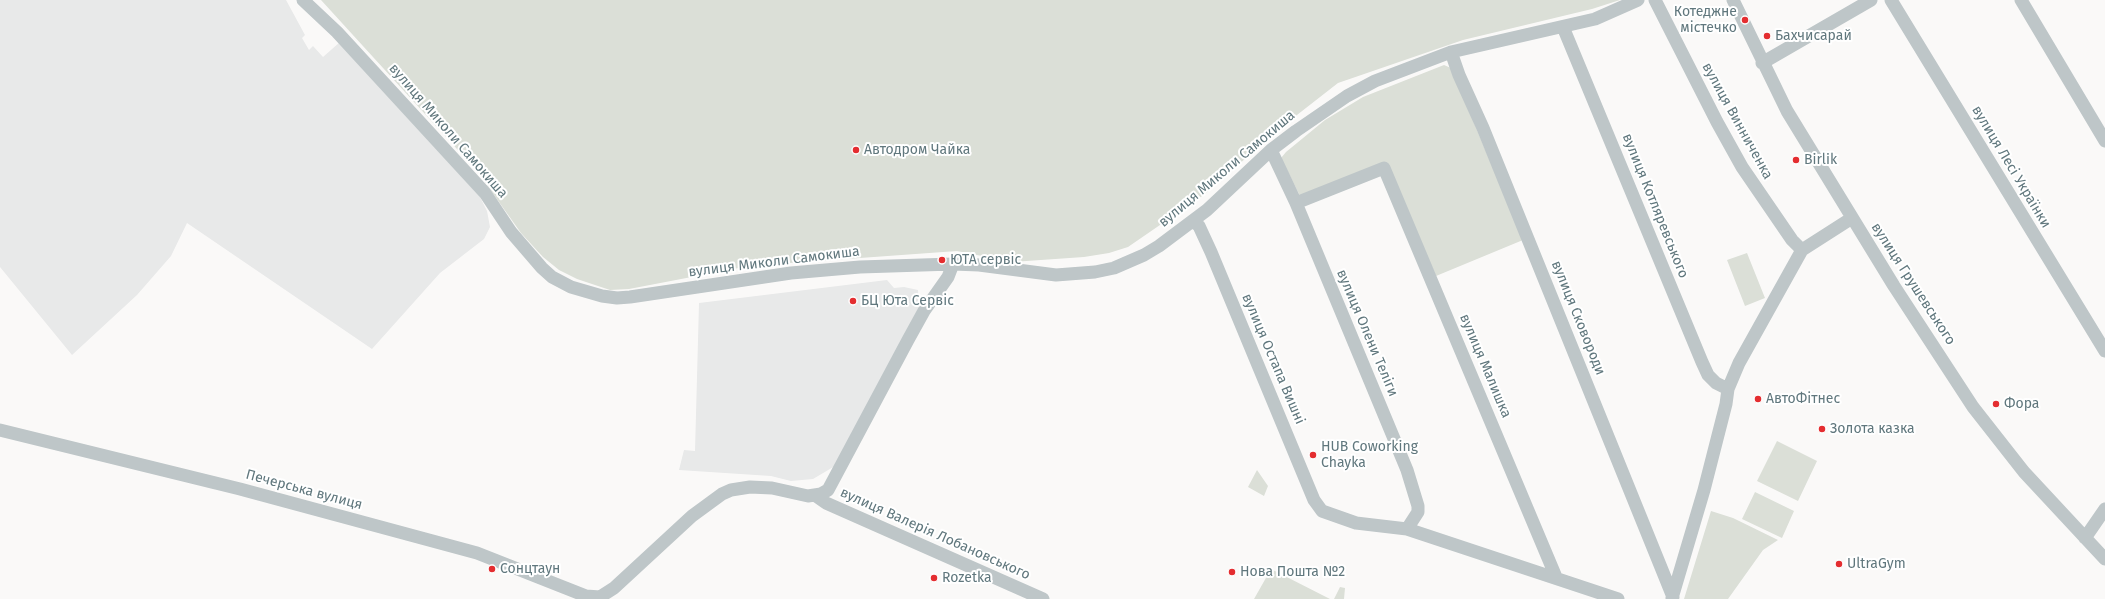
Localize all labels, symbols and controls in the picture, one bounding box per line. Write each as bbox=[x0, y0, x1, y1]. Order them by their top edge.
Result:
place label: Котеджне містечко bbox=[1674, 4, 1737, 36]
marker: Котеджне містечко bbox=[1740, 15, 1750, 25]
place label: Бахчисарай bbox=[1775, 28, 1852, 44]
marker: Бахчисарай bbox=[1762, 31, 1772, 41]
street label: вулиця Миколи Самокиша bbox=[385, 60, 511, 202]
street label: вулиця Винниченка bbox=[1698, 60, 1776, 182]
street label: вулиця Лесі Українки bbox=[1968, 103, 2054, 231]
street label: вулиця Миколи Самокиша bbox=[1156, 107, 1298, 231]
street label: вулиця Котляревського bbox=[1618, 131, 1692, 281]
place label: Автодром Чайка bbox=[864, 142, 970, 158]
marker: Автодром Чайка bbox=[851, 145, 861, 155]
place label: Birlik bbox=[1804, 152, 1837, 168]
marker: Birlik bbox=[1791, 155, 1801, 165]
street label: вулиця Грушевського bbox=[1867, 220, 1959, 348]
street label: вулиця Миколи Самокиша bbox=[687, 243, 861, 281]
place label: ЮТА сервіс bbox=[950, 252, 1021, 268]
marker: ЮТА сервіс bbox=[937, 255, 947, 265]
street label: вулиця Сковороди bbox=[1547, 258, 1609, 378]
street label: вулиця Олени Теліги bbox=[1333, 267, 1401, 399]
street label: вулиця Остапа Вишні bbox=[1238, 291, 1308, 427]
place label: БЦ Юта Сервіс bbox=[861, 293, 954, 309]
marker: БЦ Юта Сервіс bbox=[848, 296, 858, 306]
street label: вулиця Малишка bbox=[1456, 311, 1514, 421]
place label: АвтоФітнес bbox=[1766, 391, 1840, 407]
marker: АвтоФітнес bbox=[1753, 394, 1763, 404]
place label: Фора bbox=[2004, 396, 2039, 412]
marker: Фора bbox=[1991, 399, 2001, 409]
place label: Золота казка bbox=[1830, 421, 1915, 437]
marker: Золота казка bbox=[1817, 424, 1827, 434]
place label: HUB Coworking Chayka bbox=[1321, 439, 1418, 472]
marker: HUB Coworking Chayka bbox=[1308, 450, 1318, 460]
street label: Печерська вулиця bbox=[244, 466, 364, 514]
street label: вулиця Валерія Лобановського bbox=[837, 484, 1033, 584]
place label: UltraGym bbox=[1847, 556, 1906, 572]
marker: UltraGym bbox=[1834, 559, 1844, 569]
place label: Сонцтаун bbox=[500, 561, 560, 577]
marker: Сонцтаун bbox=[487, 564, 497, 574]
place label: Нова Пошта №2 bbox=[1240, 564, 1345, 580]
marker: Нова Пошта №2 bbox=[1227, 567, 1237, 577]
place label: Rozetka bbox=[942, 570, 992, 586]
marker: Rozetka bbox=[929, 573, 939, 583]

